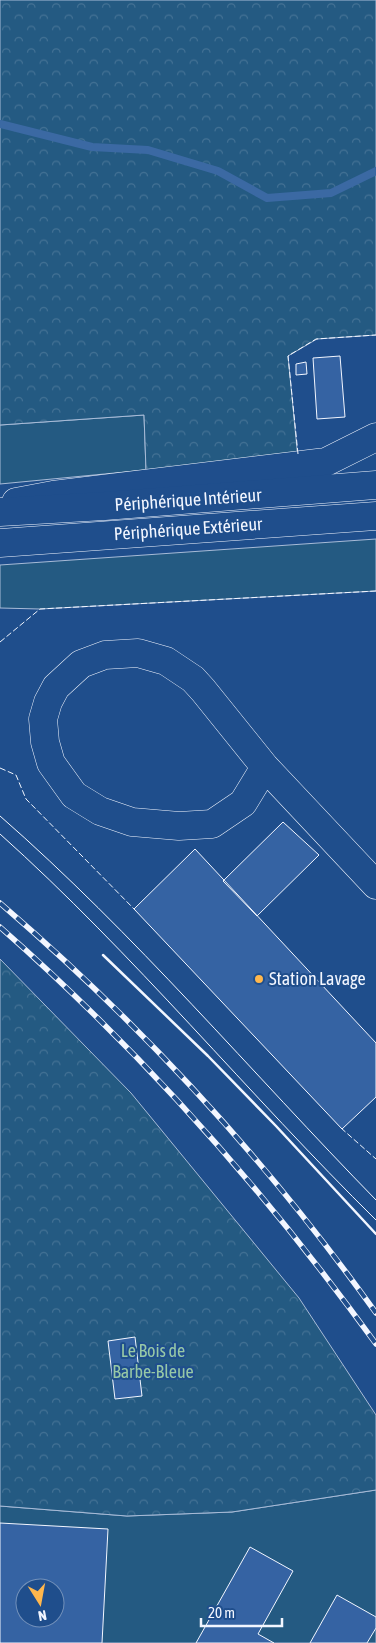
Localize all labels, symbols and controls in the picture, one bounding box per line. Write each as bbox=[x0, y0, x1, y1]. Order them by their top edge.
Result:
street label: Périphérique Intérieur bbox=[114, 484, 263, 515]
street label: Périphérique Extérieur bbox=[113, 513, 264, 544]
place label: Station Lavage bbox=[269, 968, 366, 989]
marker: Station Lavage bbox=[253, 973, 265, 985]
park label: Le Bois de Barbe-Bleue bbox=[112, 1340, 194, 1382]
north arrow bbox=[15, 1578, 65, 1628]
scale bar bbox=[201, 1596, 282, 1628]
text: 20 m bbox=[208, 1604, 235, 1621]
text: N bbox=[37, 1607, 48, 1624]

